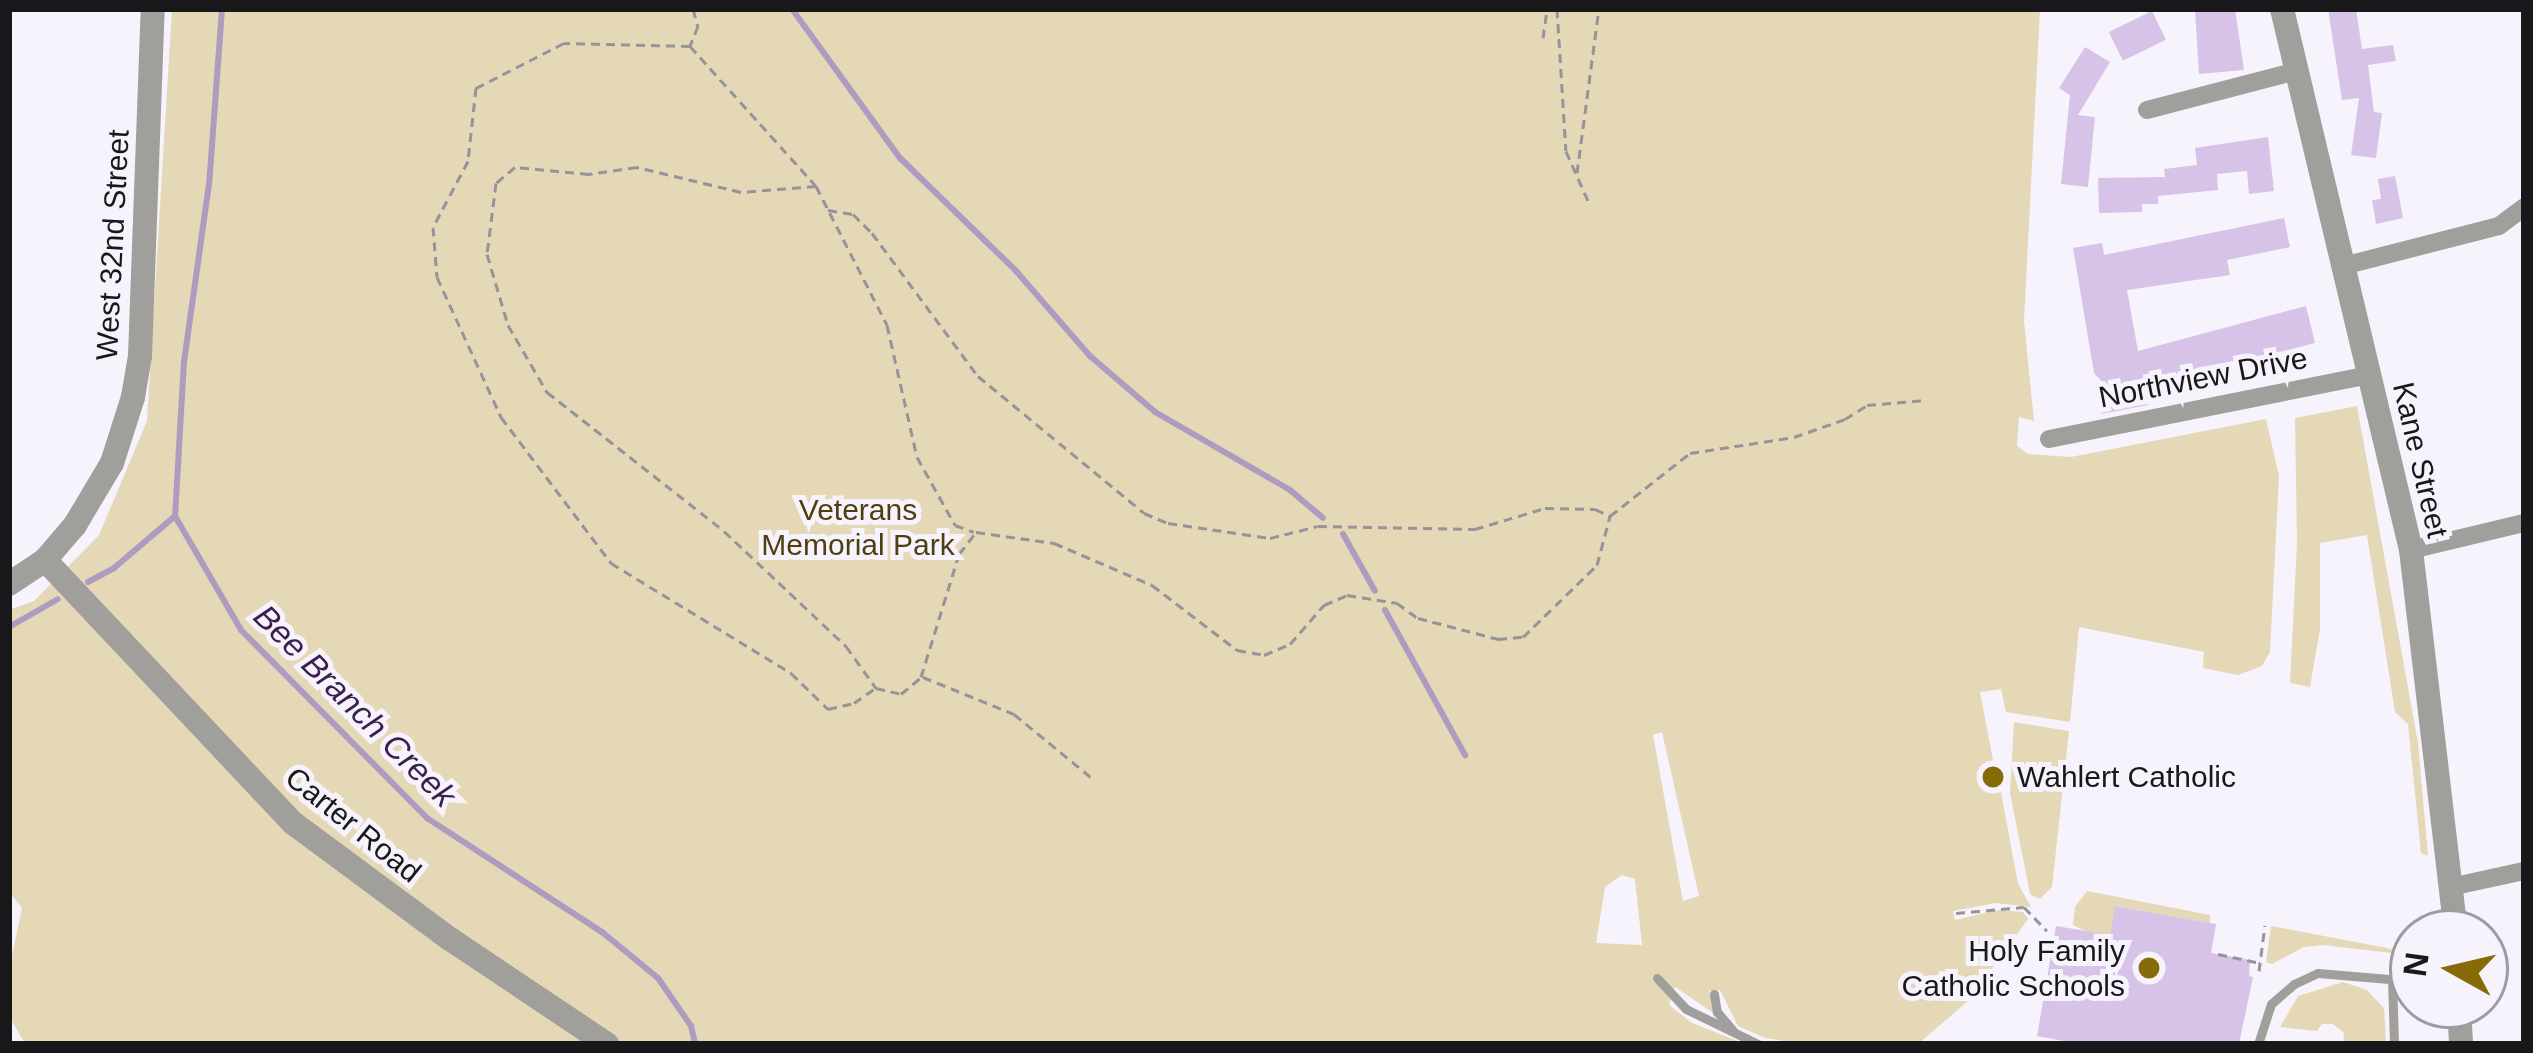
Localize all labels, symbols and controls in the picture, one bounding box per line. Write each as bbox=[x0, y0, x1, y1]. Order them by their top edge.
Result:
street label: West 32nd Street bbox=[89, 129, 137, 361]
street label: Northview Drive bbox=[2096, 340, 2310, 416]
street label: Kane Street bbox=[2385, 379, 2455, 541]
park label: Veterans Memorial Park bbox=[761, 492, 955, 562]
water label: Bee Branch Creek bbox=[246, 597, 464, 815]
place label: Wahlert Catholic bbox=[2017, 759, 2236, 795]
street label: Carter Road bbox=[278, 760, 428, 890]
marker: Wahlert Catholic bbox=[1980, 764, 2006, 790]
north arrow bbox=[2389, 909, 2509, 1029]
place label: Holy Family Catholic Schools bbox=[1902, 933, 2125, 1004]
text: N bbox=[2396, 950, 2436, 979]
marker: Holy Family Catholic Schools bbox=[2136, 955, 2162, 981]

